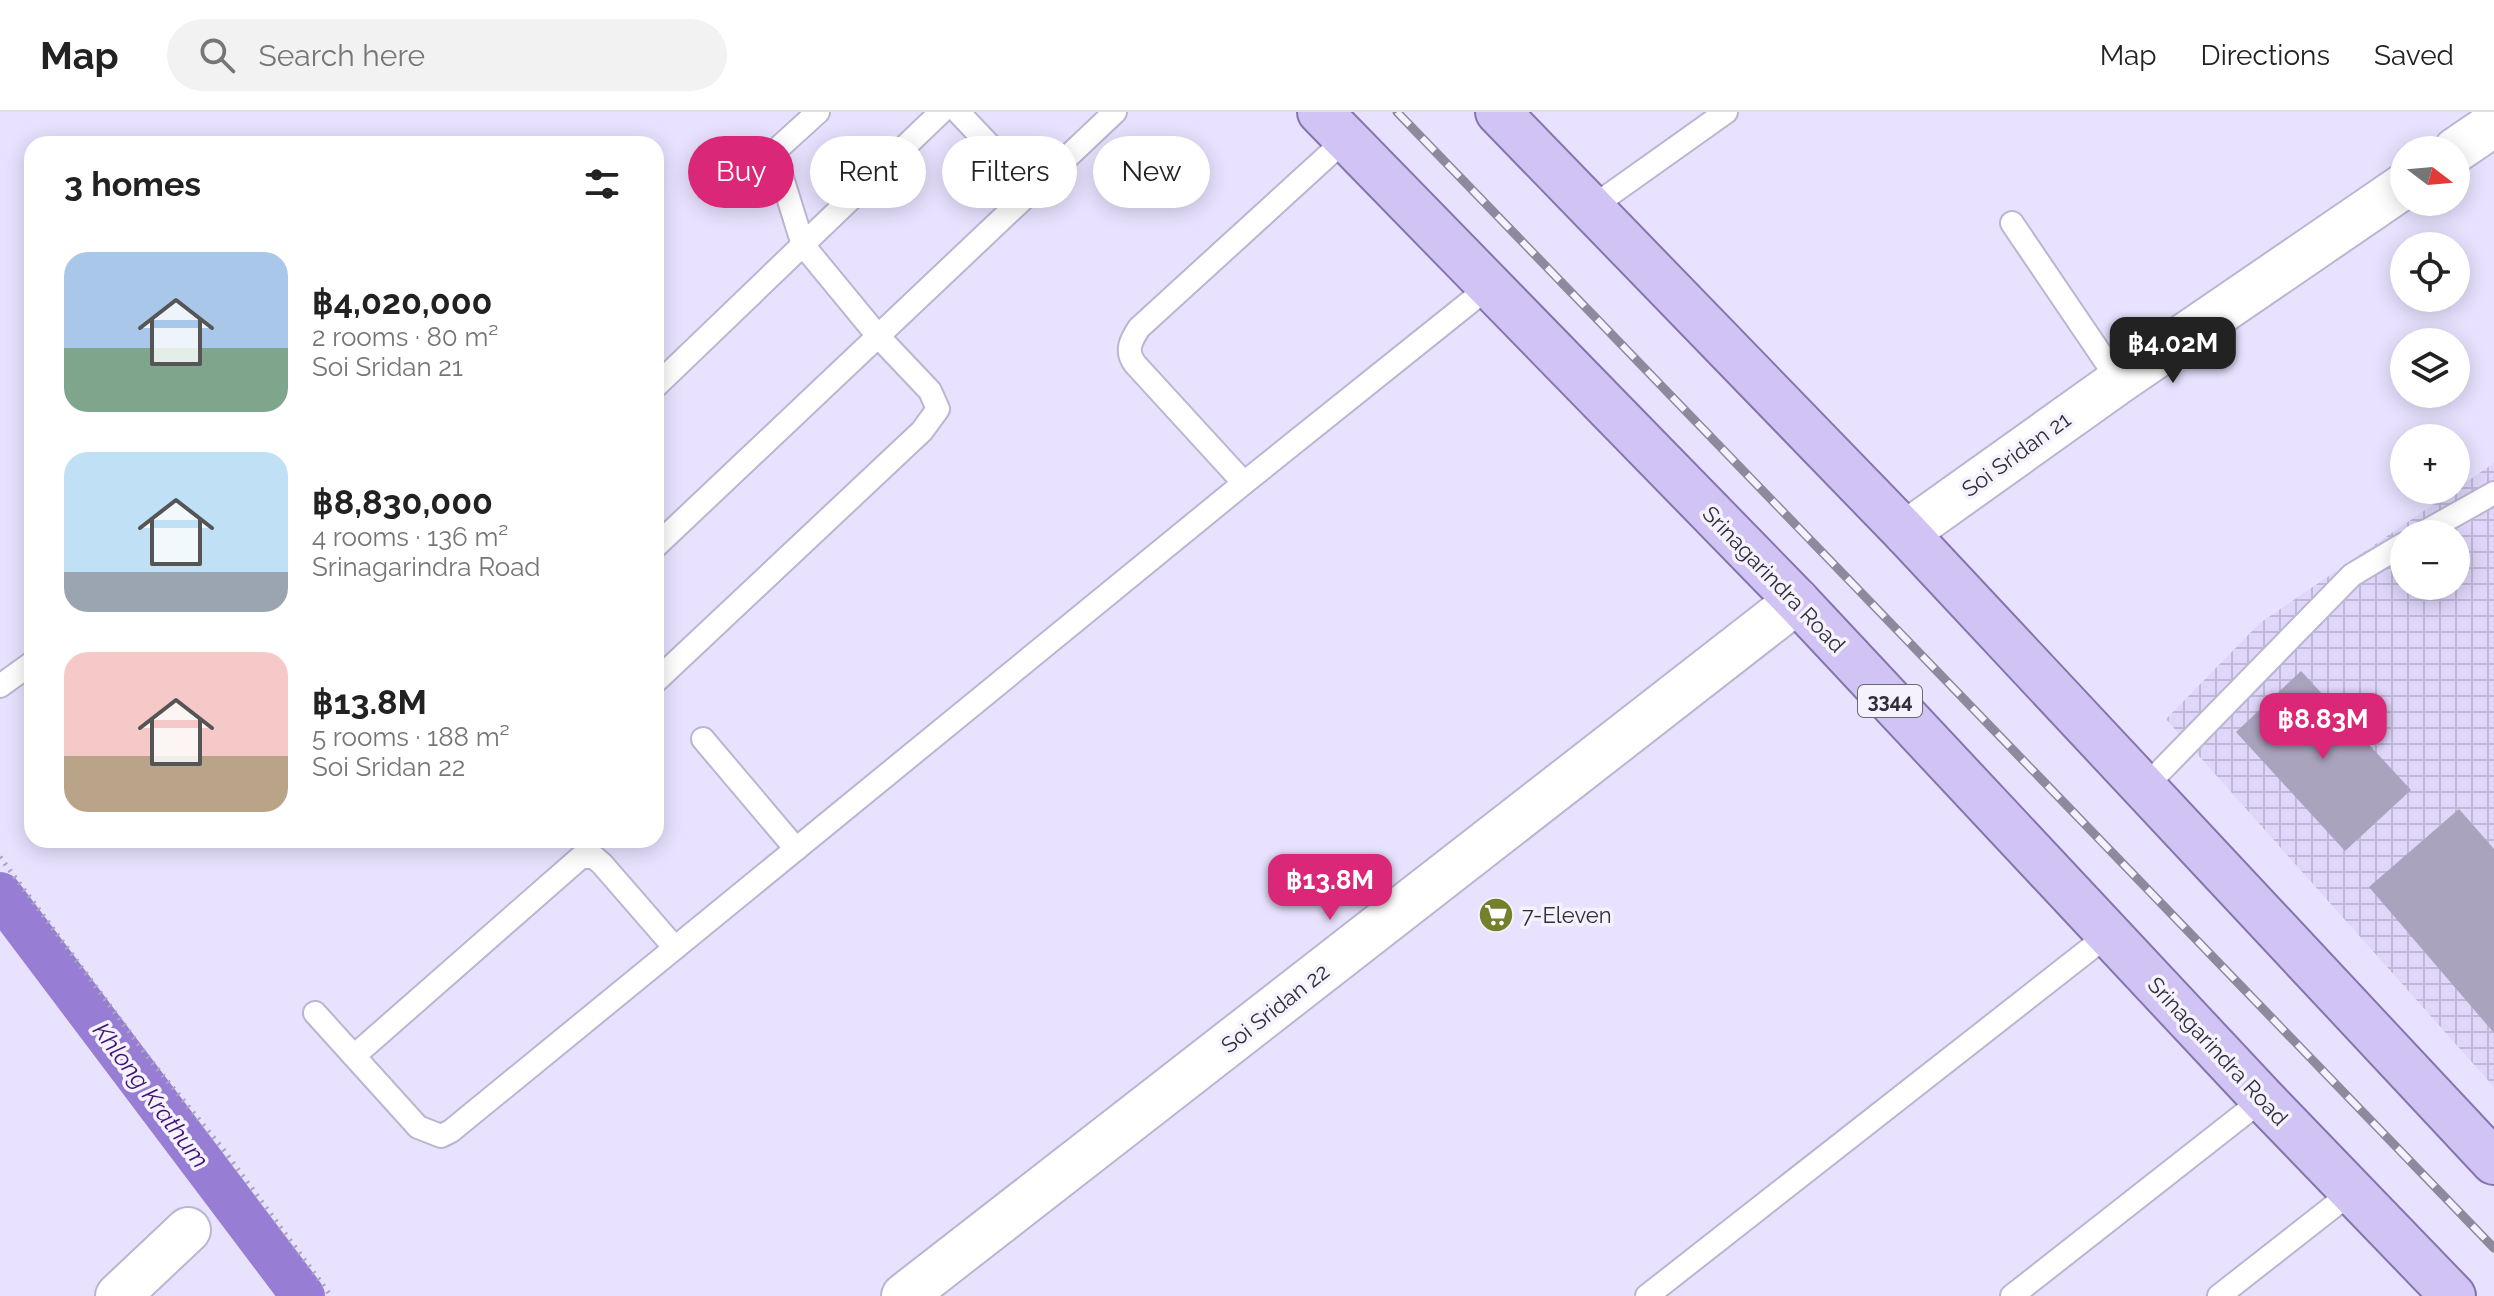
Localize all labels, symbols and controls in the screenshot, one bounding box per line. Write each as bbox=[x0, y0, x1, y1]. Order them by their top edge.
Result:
search box bbox=[167, 19, 727, 91]
text: Map bbox=[40, 33, 119, 78]
icon: search bbox=[195, 33, 239, 77]
text: Search here bbox=[259, 38, 425, 73]
text: Map bbox=[2100, 39, 2157, 72]
text: Directions bbox=[2201, 39, 2330, 72]
text: Saved bbox=[2374, 39, 2454, 72]
chip: Buy bbox=[688, 136, 794, 208]
chip: Rent bbox=[810, 136, 926, 208]
chip: Filters bbox=[942, 136, 1077, 208]
chip: New bbox=[1093, 136, 1210, 208]
north arrow bbox=[2390, 136, 2470, 216]
map controls bbox=[2390, 136, 2470, 600]
icon: filters bbox=[580, 162, 624, 206]
text: 3 homes bbox=[64, 164, 201, 204]
button: locate bbox=[2390, 232, 2470, 312]
text: ฿4,020,000 bbox=[312, 282, 492, 322]
icon: home bbox=[128, 284, 224, 380]
pin: ฿4.02M bbox=[2108, 317, 2238, 385]
text: 2 rooms · 80 m² bbox=[312, 322, 498, 352]
text: ฿4.02M bbox=[2128, 328, 2218, 358]
button: layers bbox=[2390, 328, 2470, 408]
text: Soi Sridan 21 bbox=[312, 352, 463, 382]
street label: Soi Sridan 21 bbox=[1957, 406, 2075, 502]
button: + bbox=[2390, 424, 2470, 504]
text: ฿8,830,000 bbox=[312, 482, 493, 522]
icon: home bbox=[128, 484, 224, 580]
street label: Srinagarindra Road bbox=[1697, 500, 1851, 658]
button: − bbox=[2390, 520, 2470, 600]
text: 4 rooms · 136 m² bbox=[312, 522, 508, 552]
text: Srinagarindra Road bbox=[312, 552, 541, 582]
text: ฿13.8M bbox=[312, 682, 427, 722]
icon: home bbox=[128, 684, 224, 780]
road number: 3344 bbox=[1858, 685, 1922, 717]
pin: ฿8.83M bbox=[2258, 693, 2388, 761]
text: ฿8.83M bbox=[2278, 704, 2368, 734]
text: 5 rooms · 188 m² bbox=[312, 722, 510, 752]
text: Soi Sridan 22 bbox=[312, 752, 465, 782]
pin: ฿13.8M bbox=[1265, 854, 1395, 922]
text: ฿13.8M bbox=[1286, 865, 1374, 895]
supermarket icon: 7-Eleven bbox=[1477, 896, 1515, 934]
place label: 7-Eleven bbox=[1522, 902, 1611, 928]
street label: Soi Sridan 22 bbox=[1216, 958, 1334, 1058]
street label: Srinagarindra Road bbox=[2143, 971, 2293, 1131]
water label: Khlong Krathum bbox=[87, 1017, 215, 1173]

